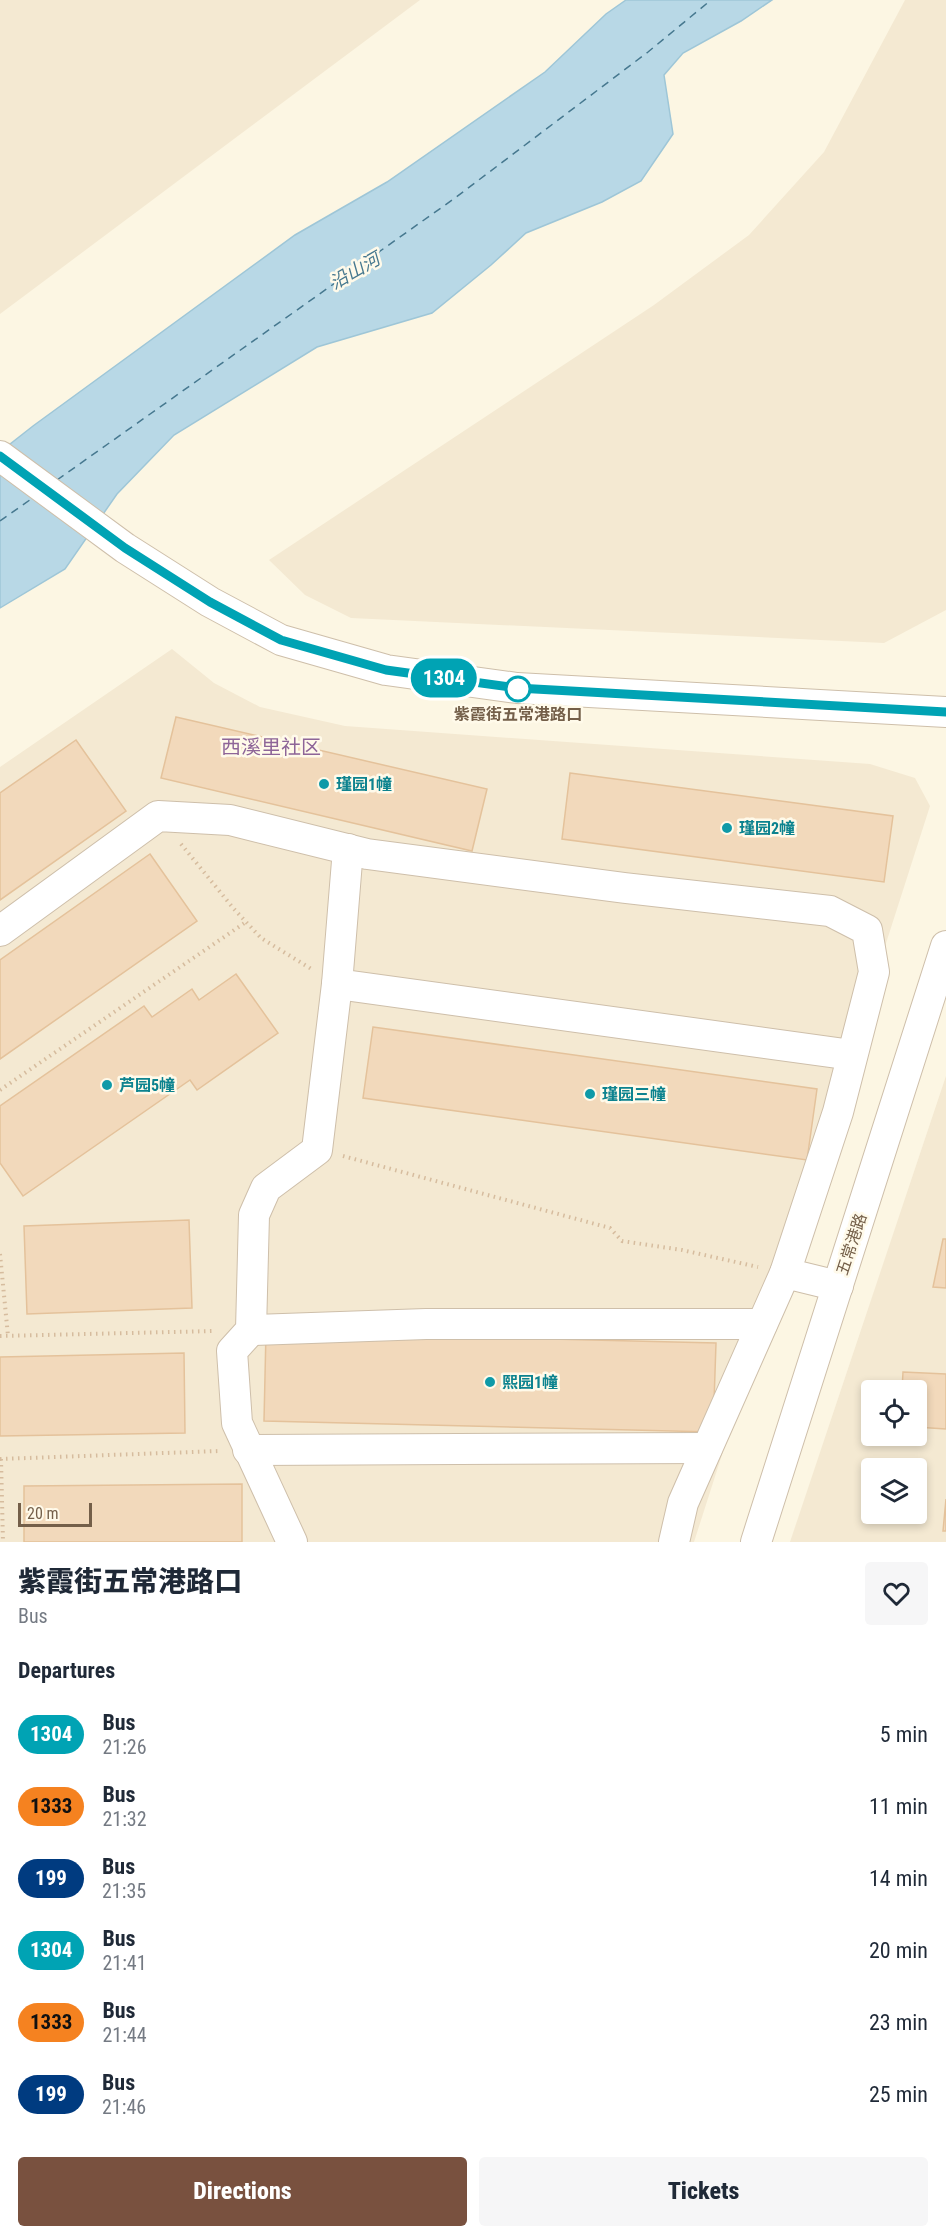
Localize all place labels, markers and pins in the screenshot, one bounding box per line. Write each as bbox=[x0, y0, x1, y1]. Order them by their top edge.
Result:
marker: 紫霞街五常港路口 bbox=[505, 676, 531, 702]
place label: 紫霞街五常港路口 bbox=[454, 705, 582, 724]
place label: 瑾园1幢 bbox=[336, 775, 392, 794]
marker: 瑾园1幢 bbox=[317, 777, 331, 791]
place label: 瑾园2幢 bbox=[739, 819, 795, 838]
marker: 瑾园2幢 bbox=[720, 821, 734, 835]
place label: 芦园5幢 bbox=[119, 1076, 175, 1095]
marker: 芦园5幢 bbox=[100, 1078, 114, 1092]
place label: 瑾园三幢 bbox=[602, 1085, 666, 1104]
marker: 瑾园三幢 bbox=[583, 1087, 597, 1101]
place label: 熙园1幢 bbox=[502, 1373, 558, 1392]
marker: 熙园1幢 bbox=[483, 1375, 497, 1389]

